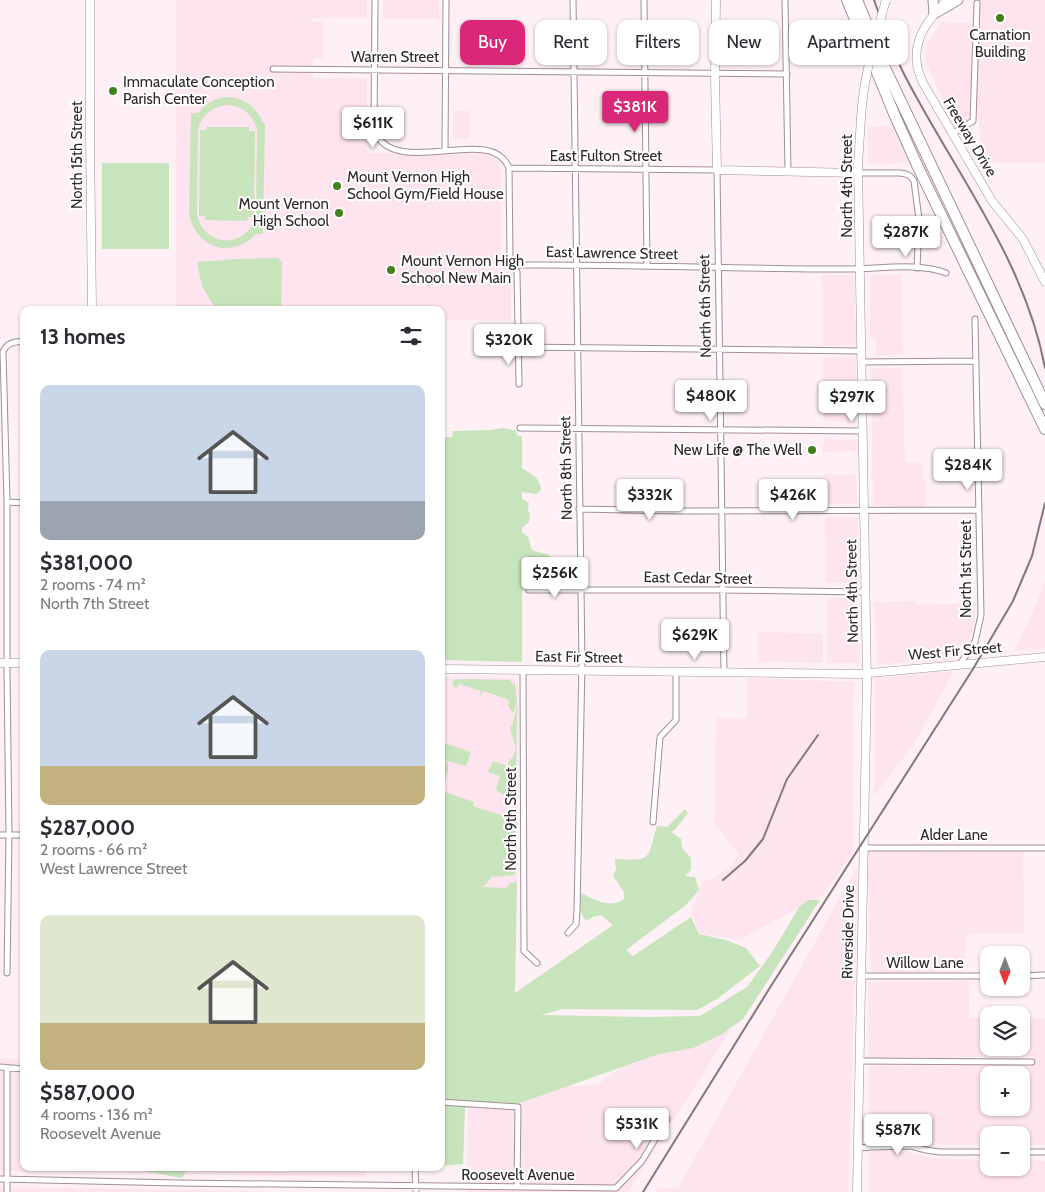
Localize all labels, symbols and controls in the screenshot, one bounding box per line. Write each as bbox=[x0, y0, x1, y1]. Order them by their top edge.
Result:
marker: Carnation Building bbox=[994, 12, 1006, 24]
chip: Buy bbox=[460, 20, 525, 65]
chip: Rent bbox=[535, 20, 607, 65]
chip: Filters bbox=[617, 20, 699, 65]
chip: New bbox=[709, 20, 779, 65]
chip: Apartment bbox=[789, 20, 908, 65]
place label: Carnation Building bbox=[969, 26, 1031, 61]
street label: Warren Street bbox=[351, 48, 439, 66]
place label: Immaculate Conception Parish Center bbox=[123, 73, 275, 108]
marker: Immaculate Conception Parish Center bbox=[107, 85, 119, 97]
pin: $381K bbox=[600, 90, 670, 133]
street label: Freeway Drive bbox=[939, 94, 1001, 180]
text: $381K bbox=[613, 97, 657, 116]
street label: North 15th Street bbox=[68, 101, 86, 209]
pin: $611K bbox=[338, 106, 408, 149]
text: $611K bbox=[353, 113, 393, 132]
street label: North 4th Street bbox=[838, 134, 856, 238]
street label: East Fulton Street bbox=[550, 147, 662, 165]
place label: Mount Vernon High School Gym/Field House bbox=[347, 168, 504, 203]
marker: Mount Vernon High School Gym/Field House bbox=[331, 180, 343, 192]
place label: Mount Vernon High School bbox=[239, 195, 329, 230]
marker: Mount Vernon High School bbox=[333, 207, 345, 219]
pin: $287K bbox=[871, 216, 941, 258]
text: $287K bbox=[883, 222, 929, 241]
street label: East Lawrence Street bbox=[546, 243, 678, 263]
place label: Mount Vernon High School New Main bbox=[401, 252, 524, 287]
street label: North 6th Street bbox=[695, 254, 715, 358]
marker: Mount Vernon High School New Main bbox=[385, 264, 397, 276]
icon: filters bbox=[397, 322, 425, 350]
text: 13 homes bbox=[40, 324, 125, 349]
pin: $320K bbox=[474, 324, 544, 366]
text: $320K bbox=[485, 330, 533, 349]
pin: $480K bbox=[676, 380, 746, 422]
pin: $297K bbox=[817, 380, 887, 423]
text: $480K bbox=[686, 386, 736, 405]
text: $297K bbox=[830, 387, 874, 406]
street label: North 8th Street bbox=[556, 416, 576, 520]
icon: home bbox=[188, 417, 278, 507]
place label: New Life @ The Well bbox=[673, 441, 802, 459]
marker: New Life @ The Well bbox=[806, 444, 818, 456]
pin: $284K bbox=[933, 448, 1003, 491]
text: $284K bbox=[944, 455, 992, 474]
pin: $332K bbox=[615, 478, 685, 521]
pin: $426K bbox=[758, 478, 828, 521]
text: $332K bbox=[627, 485, 673, 504]
text: $426K bbox=[770, 485, 816, 504]
street label: North 1st Street bbox=[957, 520, 975, 618]
street label: North 4th Street bbox=[842, 539, 862, 643]
text: $381,000 bbox=[40, 550, 133, 575]
pin: $256K bbox=[520, 556, 590, 599]
text: $256K bbox=[532, 563, 578, 582]
street label: East Cedar Street bbox=[643, 568, 753, 588]
text: 2 rooms · 74 m² bbox=[40, 575, 146, 594]
text: North 7th Street bbox=[40, 594, 149, 613]
pin: $629K bbox=[660, 618, 730, 661]
text: $629K bbox=[672, 625, 718, 644]
street label: West Fir Street bbox=[908, 638, 1002, 664]
street label: East Fir Street bbox=[535, 647, 623, 667]
icon: home bbox=[188, 682, 278, 772]
street label: North 9th Street bbox=[502, 767, 520, 871]
text: $287,000 bbox=[40, 815, 135, 840]
street label: Alder Lane bbox=[920, 826, 988, 844]
text: 2 rooms · 66 m² bbox=[40, 840, 147, 859]
text: West Lawrence Street bbox=[40, 859, 187, 878]
street label: Riverside Drive bbox=[838, 884, 858, 979]
north arrow bbox=[980, 946, 1030, 996]
map controls bbox=[980, 946, 1030, 1176]
icon: home bbox=[188, 947, 278, 1037]
street label: Willow Lane bbox=[886, 954, 964, 972]
button: layers bbox=[980, 1006, 1030, 1056]
button: + bbox=[980, 1066, 1030, 1116]
text: $587,000 bbox=[40, 1080, 135, 1105]
text: 4 rooms · 136 m² bbox=[40, 1105, 153, 1124]
pin: $531K bbox=[602, 1108, 672, 1150]
text: $531K bbox=[616, 1114, 658, 1133]
pin: $587K bbox=[863, 1114, 933, 1156]
text: $587K bbox=[875, 1120, 921, 1139]
text: Roosevelt Avenue bbox=[40, 1124, 161, 1143]
button: − bbox=[980, 1126, 1030, 1176]
street label: Roosevelt Avenue bbox=[461, 1166, 575, 1184]

